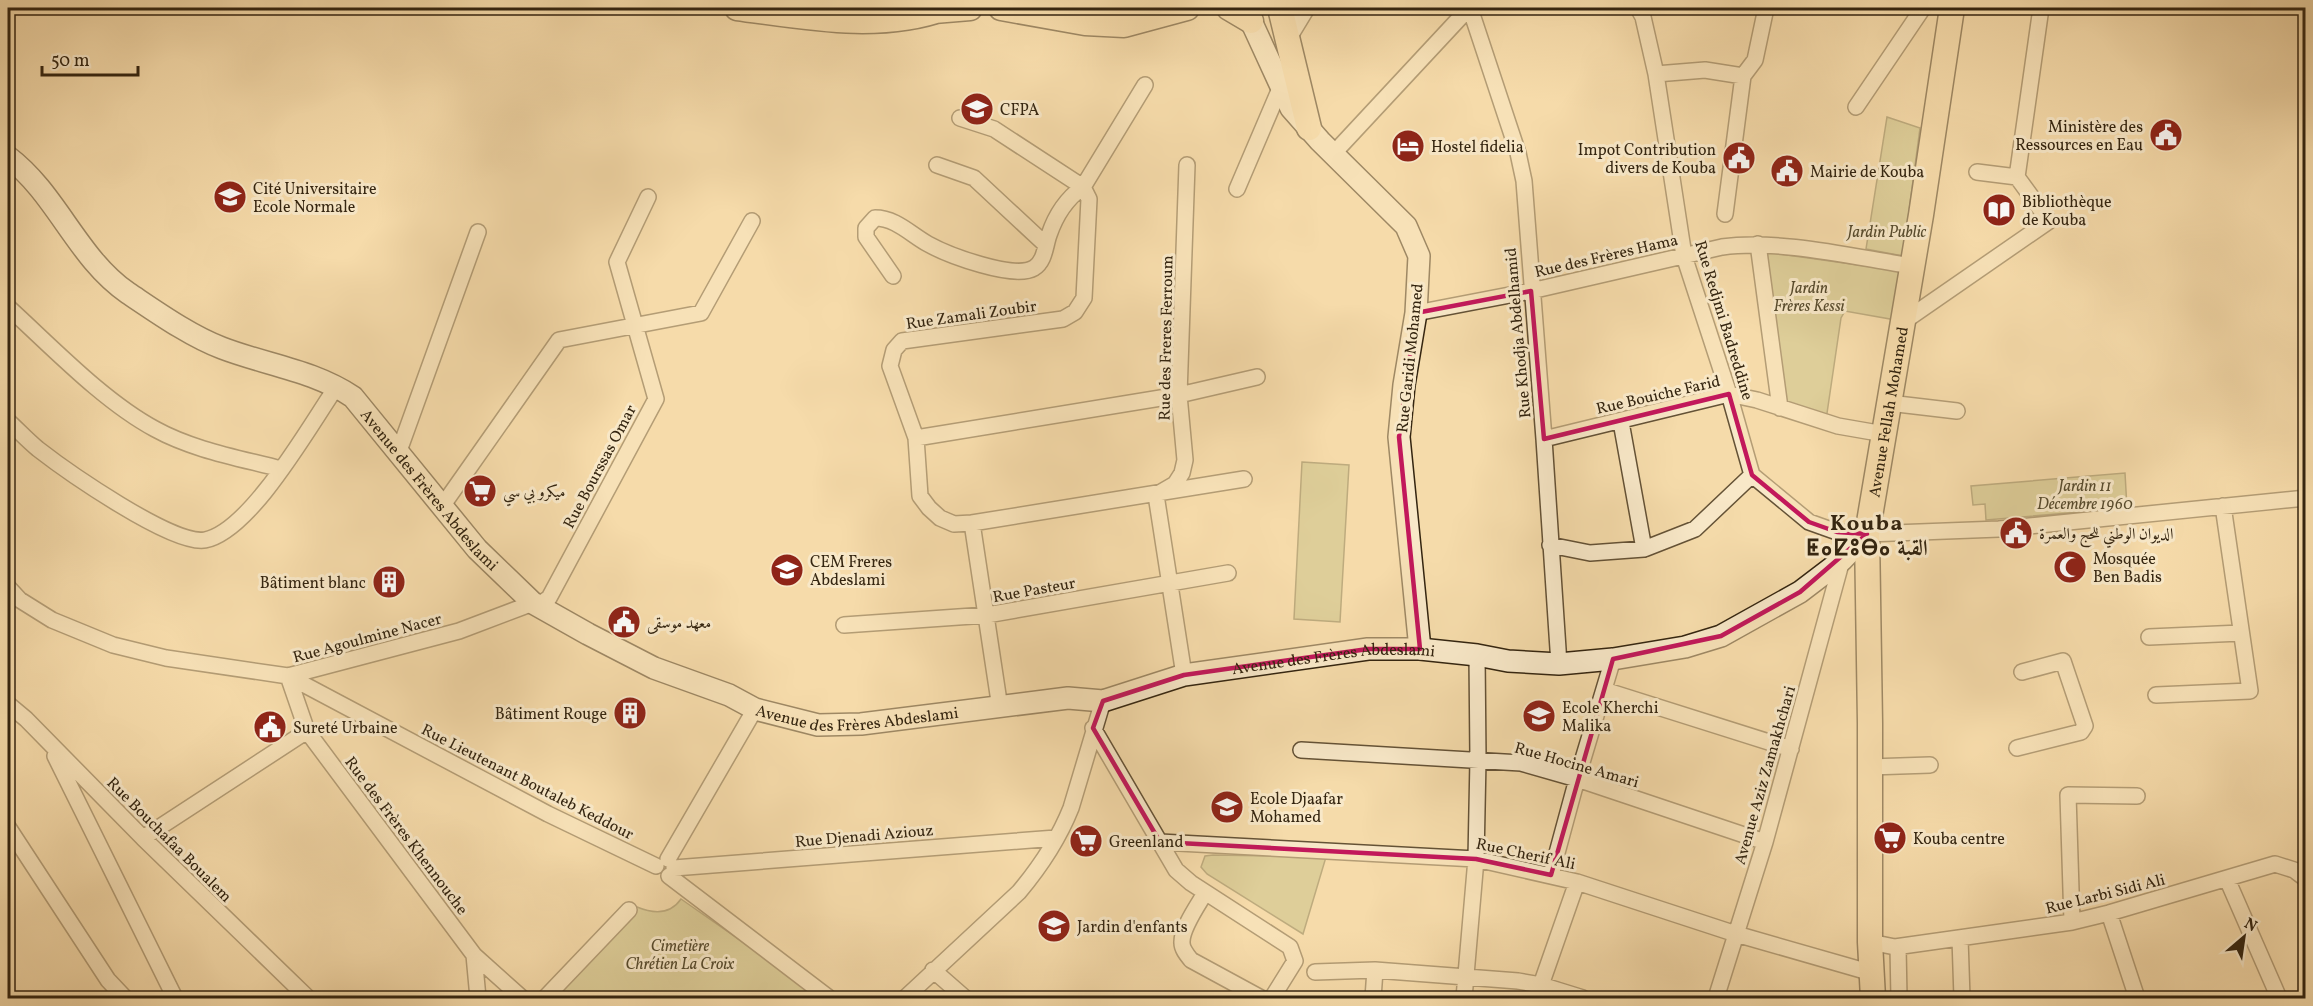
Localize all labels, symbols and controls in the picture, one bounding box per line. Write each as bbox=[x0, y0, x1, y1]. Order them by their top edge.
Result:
scale bar bbox=[42, 39, 138, 77]
text: 50 m bbox=[51, 49, 90, 74]
school or university icon: CFPA bbox=[959, 91, 995, 127]
place label: CFPA bbox=[1000, 100, 1039, 122]
place label: Ministère des Ressources en Eau bbox=[2015, 117, 2143, 157]
public building icon: Ministère des Ressources en Eau bbox=[2148, 117, 2184, 153]
hotel icon: Hostel fidelia bbox=[1390, 128, 1426, 164]
place label: Hostel fidelia bbox=[1431, 137, 1524, 159]
place label: Impot Contribution divers de Kouba bbox=[1578, 140, 1716, 180]
public building icon: Impot Contribution divers de Kouba bbox=[1721, 140, 1757, 176]
public building icon: Mairie de Kouba bbox=[1769, 153, 1805, 189]
place label: Mairie de Kouba bbox=[1810, 162, 1924, 184]
school or university icon: Cité Universitaire Ecole Normale bbox=[212, 179, 248, 215]
place label: Cité Universitaire Ecole Normale bbox=[253, 179, 377, 219]
library icon: Bibliothèque de Kouba bbox=[1981, 192, 2017, 228]
place label: Bibliothèque de Kouba bbox=[2022, 192, 2112, 232]
park label: Jardin Public bbox=[1846, 222, 1927, 244]
street label: Rue des Frères Hama bbox=[1533, 230, 1680, 284]
street label: Rue Redjmi Badreddine bbox=[1688, 238, 1758, 403]
street label: Rue Khodja Abdelhamid bbox=[1501, 247, 1537, 419]
street label: Rue des Freres Ferroum bbox=[1155, 255, 1179, 421]
park label: Jardin Frères Kessi bbox=[1774, 278, 1846, 318]
street label: Rue Garidi Mohamed bbox=[1392, 282, 1430, 434]
street label: Rue Zamali Zoubir bbox=[905, 296, 1038, 336]
street label: Avenue Fellah Mohamed bbox=[1864, 325, 1915, 499]
street label: Rue Bouiche Farid bbox=[1594, 371, 1723, 421]
street label: Rue Bourssas Omar bbox=[559, 401, 643, 533]
street label: Avenue des Frères Abdeslami bbox=[354, 405, 502, 577]
supermarket icon: ميكرو بي سي bbox=[462, 473, 498, 509]
park label: Jardin 11 Décembre 1960 bbox=[2037, 476, 2133, 516]
place label: ميكرو بي سي bbox=[503, 482, 565, 507]
district label: Kouba ⵟⴰⵇⵓⴱⴰ القبة bbox=[1806, 509, 1928, 565]
public building icon: الديوان الوطني للحج والعمرة bbox=[1998, 515, 2034, 551]
place label: الديوان الوطني للحج والعمرة bbox=[2039, 524, 2173, 549]
mosque icon: Mosquée Ben Badis bbox=[2052, 549, 2088, 585]
place label: Mosquée Ben Badis bbox=[2093, 549, 2162, 589]
school or university icon: CEM Freres Abdeslami bbox=[769, 552, 805, 588]
place label: CEM Freres Abdeslami bbox=[810, 552, 892, 592]
building icon: Bâtiment blanc bbox=[371, 564, 407, 600]
place label: Bâtiment blanc bbox=[260, 573, 366, 595]
street label: Rue Pasteur bbox=[991, 573, 1078, 609]
public building icon: معهد موسقى bbox=[606, 604, 642, 640]
street label: Rue Agoulmine Nacer bbox=[291, 608, 445, 669]
place label: معهد موسقى bbox=[647, 613, 711, 635]
street label: Avenue des Frères Abdeslami bbox=[1231, 640, 1436, 681]
street label: Avenue Aziz Zamakhchari bbox=[1730, 683, 1802, 868]
building icon: Bâtiment Rouge bbox=[612, 695, 648, 731]
school or university icon: Ecole Kherchi Malika bbox=[1521, 698, 1557, 734]
place label: Ecole Kherchi Malika bbox=[1562, 698, 1659, 738]
street label: Avenue des Frères Abdeslami bbox=[753, 701, 960, 738]
place label: Bâtiment Rouge bbox=[495, 704, 607, 726]
public building icon: Sureté Urbaine bbox=[252, 709, 288, 745]
place label: Sureté Urbaine bbox=[293, 718, 398, 740]
street label: Rue Lieutenant Boutaleb Keddour bbox=[417, 720, 637, 846]
street label: Rue Hocine Amari bbox=[1512, 738, 1641, 794]
street label: Rue des Frères Khennouche bbox=[339, 753, 472, 920]
street label: Rue Bouchafaa Boualem bbox=[101, 773, 236, 908]
school or university icon: Ecole Djaafar Mohamed bbox=[1209, 789, 1245, 825]
place label: Ecole Djaafar Mohamed bbox=[1250, 789, 1343, 829]
street label: Rue Djenadi Aziouz bbox=[794, 820, 934, 854]
supermarket icon: Kouba centre bbox=[1872, 820, 1908, 856]
supermarket icon: Greenland bbox=[1068, 823, 1104, 859]
place label: Kouba centre bbox=[1913, 829, 2005, 851]
place label: Greenland bbox=[1109, 832, 1183, 854]
street label: Rue Cherif Ali bbox=[1474, 834, 1577, 876]
street label: Rue Larbi Sidi Ali bbox=[2043, 869, 2168, 920]
north arrow bbox=[2214, 907, 2274, 967]
school or university icon: Jardin d'enfants bbox=[1036, 908, 1072, 944]
text: N bbox=[2240, 913, 2261, 938]
place label: Jardin d'enfants bbox=[1077, 917, 1188, 939]
park label: Cimetière Chrétien La Croix bbox=[625, 936, 735, 976]

